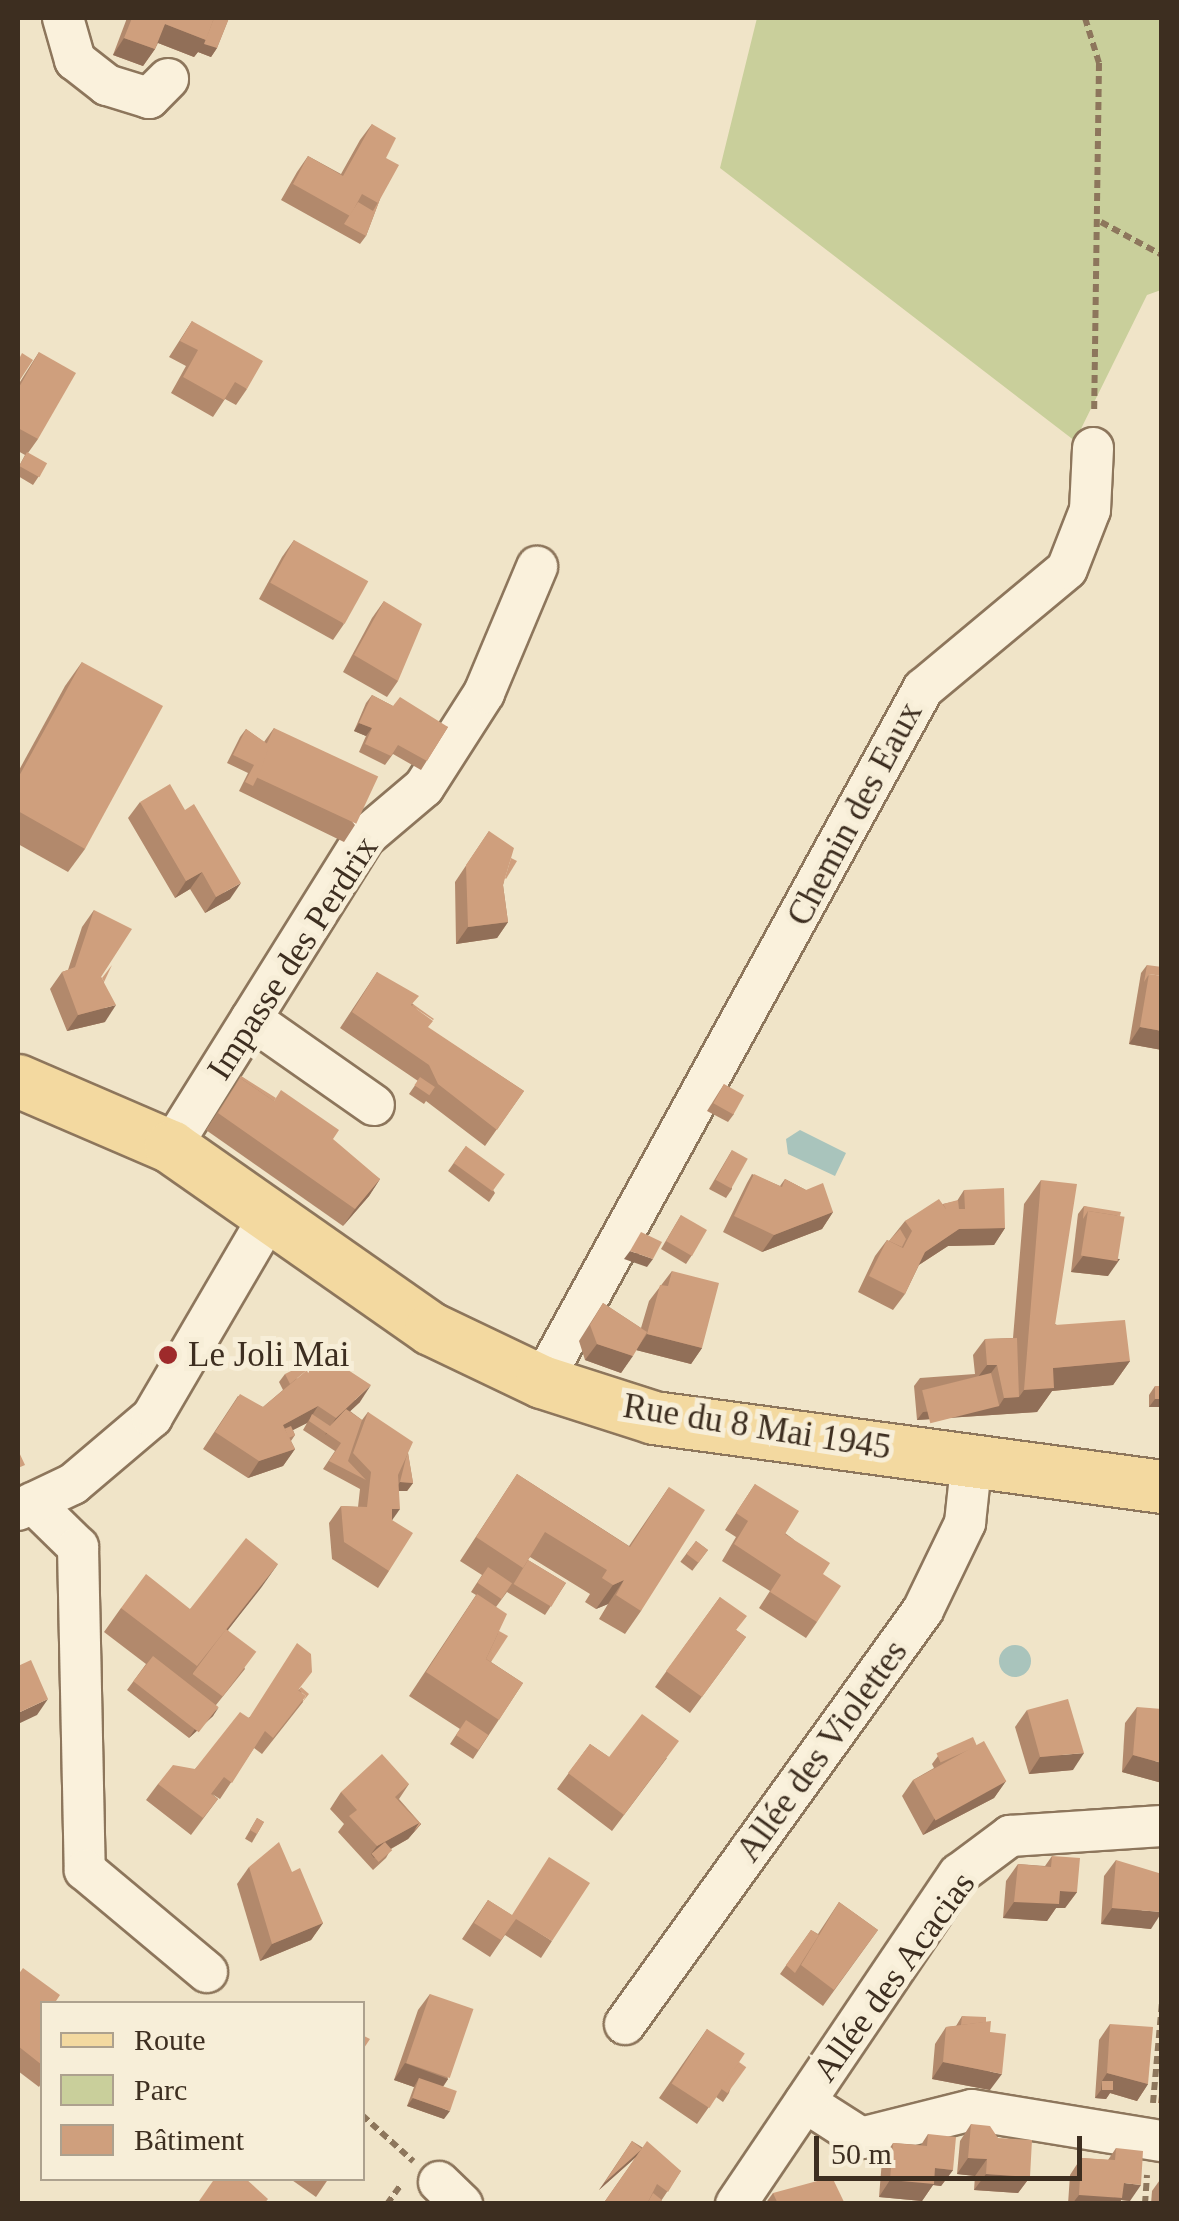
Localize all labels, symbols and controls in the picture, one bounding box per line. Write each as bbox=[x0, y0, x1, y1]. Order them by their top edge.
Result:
street label: Chemin des Eaux bbox=[779, 695, 931, 933]
street label: Impasse des Perdrix bbox=[199, 828, 387, 1088]
place label: Le Joli Mai bbox=[188, 1334, 349, 1376]
marker: Le Joli Mai bbox=[157, 1344, 179, 1366]
street label: Rue du 8 Mai 1945 bbox=[620, 1385, 894, 1469]
street label: Allée des Violettes bbox=[727, 1632, 917, 1870]
street label: Allée des Acacias bbox=[803, 1863, 985, 2091]
legend bbox=[40, 2001, 365, 2181]
text: Route bbox=[134, 2023, 206, 2056]
text: Parc bbox=[134, 2073, 187, 2106]
scale bar bbox=[819, 2116, 1086, 2178]
text: Bâtiment bbox=[134, 2123, 244, 2156]
text: 50 m bbox=[831, 2137, 892, 2170]

